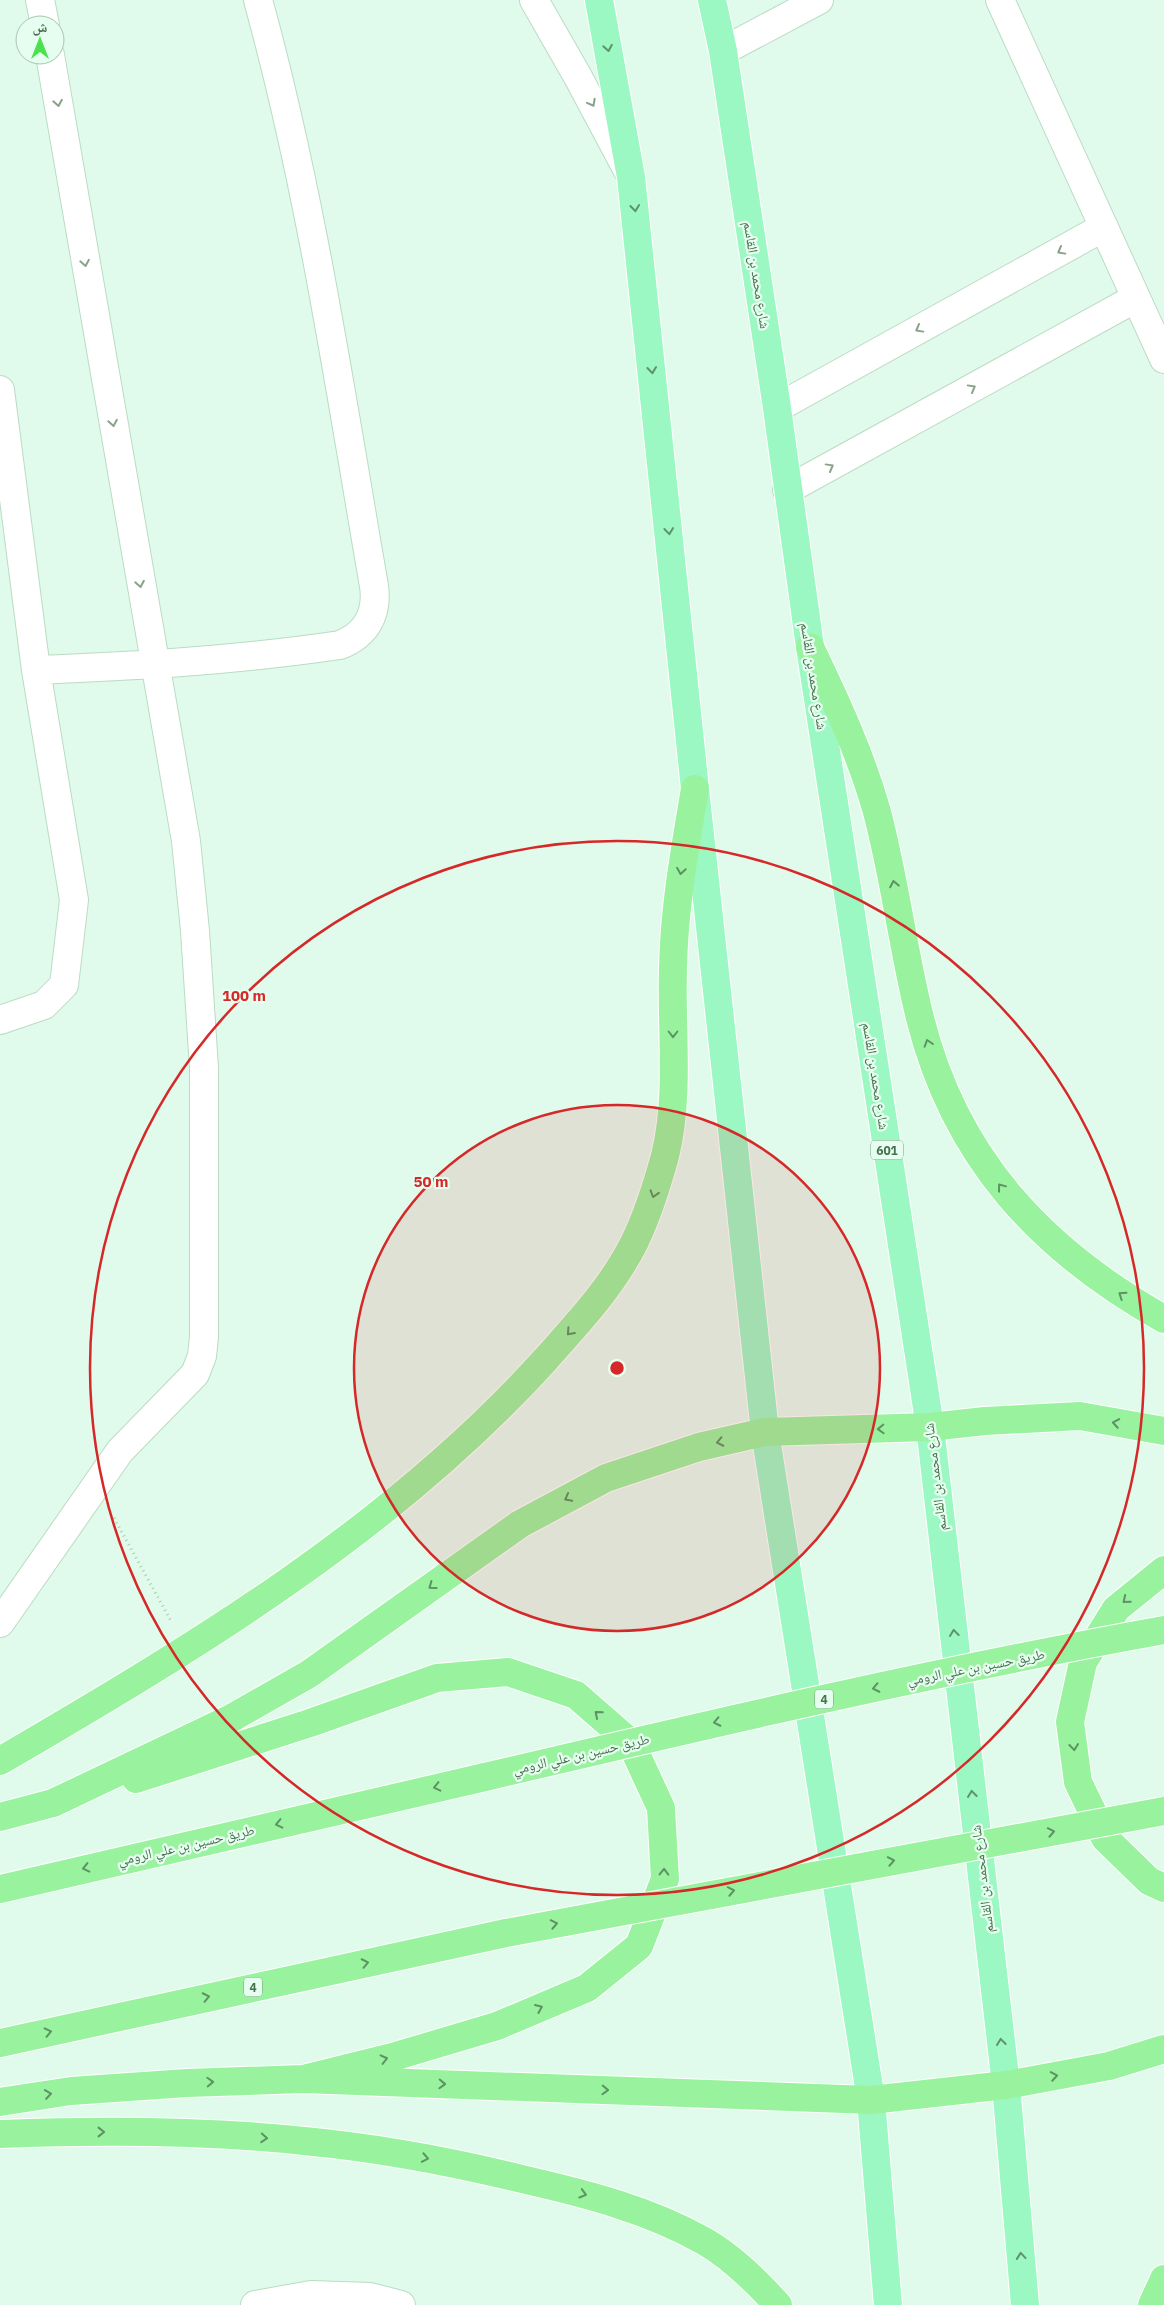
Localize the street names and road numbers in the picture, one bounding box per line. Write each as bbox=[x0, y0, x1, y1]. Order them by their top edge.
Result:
street label: شارع محمد بن القاسم bbox=[739, 220, 774, 330]
street label: شارع محمد بن القاسم bbox=[796, 621, 831, 731]
street label: شارع محمد بن القاسم bbox=[858, 1021, 893, 1131]
road number: 601 bbox=[871, 1140, 903, 1160]
street label: شارع محمد بن القاسم bbox=[919, 1422, 952, 1532]
street label: طريق حسين بن علي الرومي bbox=[906, 1645, 1047, 1692]
road number: 4 bbox=[815, 1690, 833, 1708]
street label: طريق حسين بن علي الرومي bbox=[511, 1729, 652, 1781]
street label: طريق حسين بن علي الرومي bbox=[116, 1820, 257, 1872]
street label: شارع محمد بن القاسم bbox=[966, 1824, 999, 1934]
road number: 4 bbox=[244, 1978, 262, 1996]

